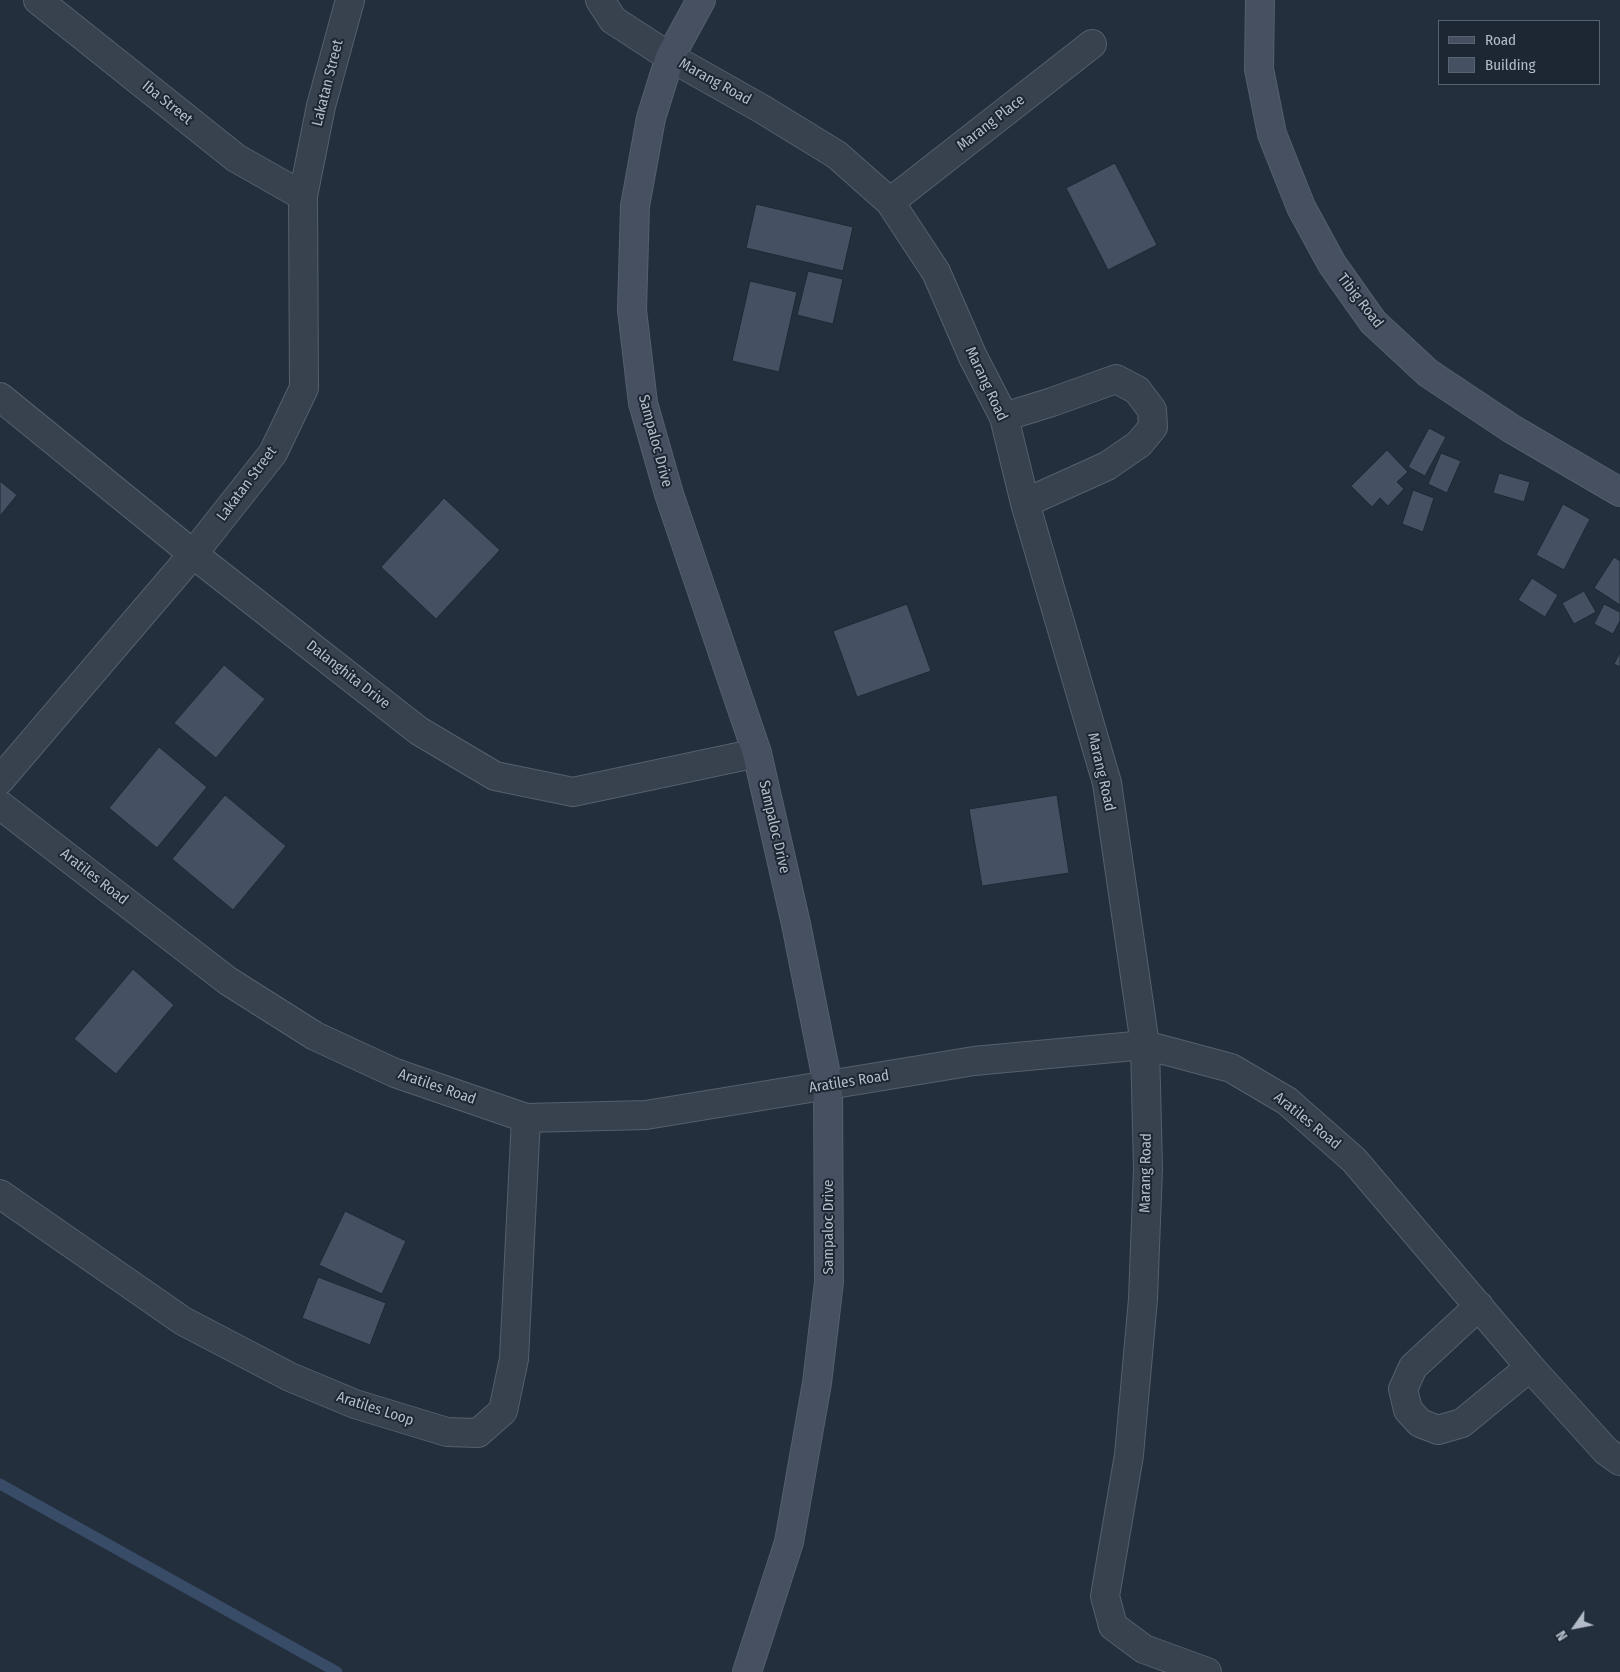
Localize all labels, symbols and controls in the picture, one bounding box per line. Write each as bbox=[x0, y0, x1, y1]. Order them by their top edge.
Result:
legend bbox=[1438, 20, 1600, 85]
text: Road bbox=[1485, 31, 1516, 49]
street label: Lakatan Street bbox=[309, 38, 347, 128]
street label: Marang Road bbox=[676, 55, 754, 109]
text: Building bbox=[1485, 56, 1536, 74]
street label: Iba Street bbox=[138, 77, 196, 129]
street label: Marang Place bbox=[954, 91, 1028, 155]
street label: Tibig Road bbox=[1333, 270, 1387, 332]
street label: Marang Road bbox=[961, 344, 1011, 424]
street label: Sampaloc Drive bbox=[634, 393, 676, 489]
street label: Lakatan Street bbox=[213, 443, 281, 525]
street label: Dalanghita Drive bbox=[303, 637, 393, 713]
street label: Marang Road bbox=[1083, 731, 1119, 813]
street label: Sampaloc Drive bbox=[755, 779, 793, 875]
street label: Aratiles Road bbox=[57, 845, 131, 909]
street label: Aratiles Road bbox=[396, 1065, 478, 1109]
street label: Aratiles Road bbox=[808, 1067, 890, 1097]
street label: Aratiles Road bbox=[1270, 1089, 1344, 1153]
street label: Marang Road bbox=[1136, 1133, 1156, 1213]
street label: Sampaloc Drive bbox=[820, 1180, 838, 1274]
street label: Aratiles Loop bbox=[334, 1388, 416, 1430]
north arrow bbox=[1550, 1602, 1600, 1652]
text: N bbox=[1553, 1627, 1571, 1644]

